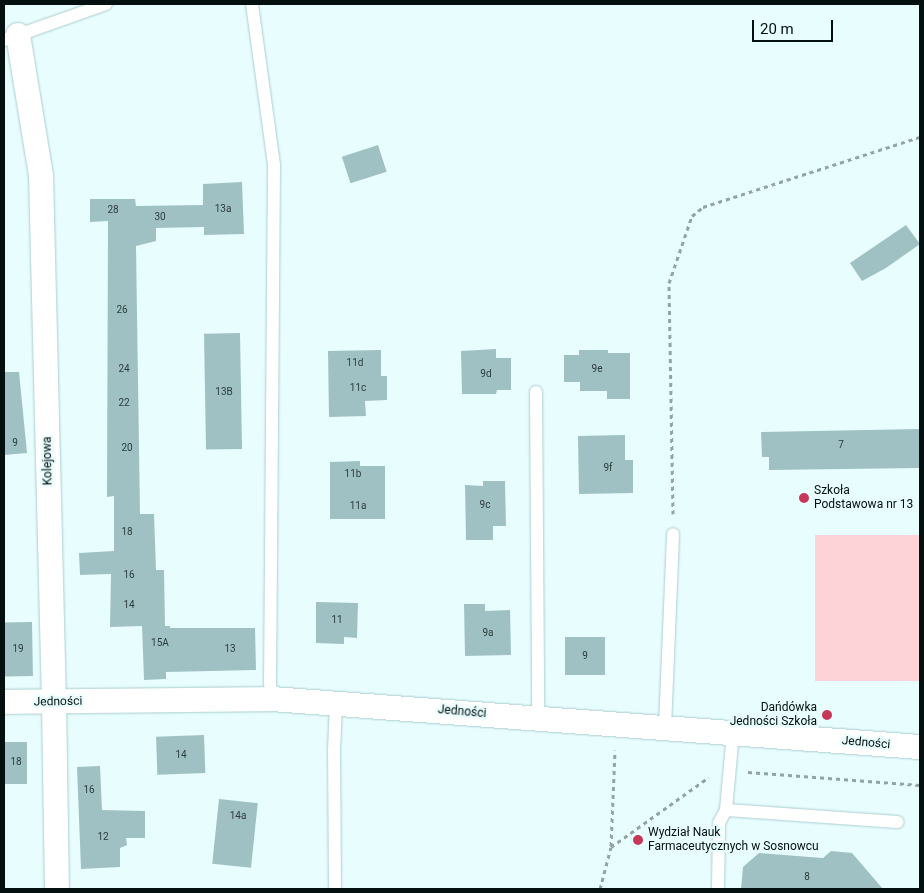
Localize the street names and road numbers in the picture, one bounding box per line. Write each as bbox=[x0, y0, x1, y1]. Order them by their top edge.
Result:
street label: Kolejowa bbox=[40, 437, 56, 485]
street label: Jedności bbox=[34, 694, 82, 710]
street label: Jedności bbox=[437, 703, 487, 721]
street label: Jedności bbox=[841, 734, 891, 752]

